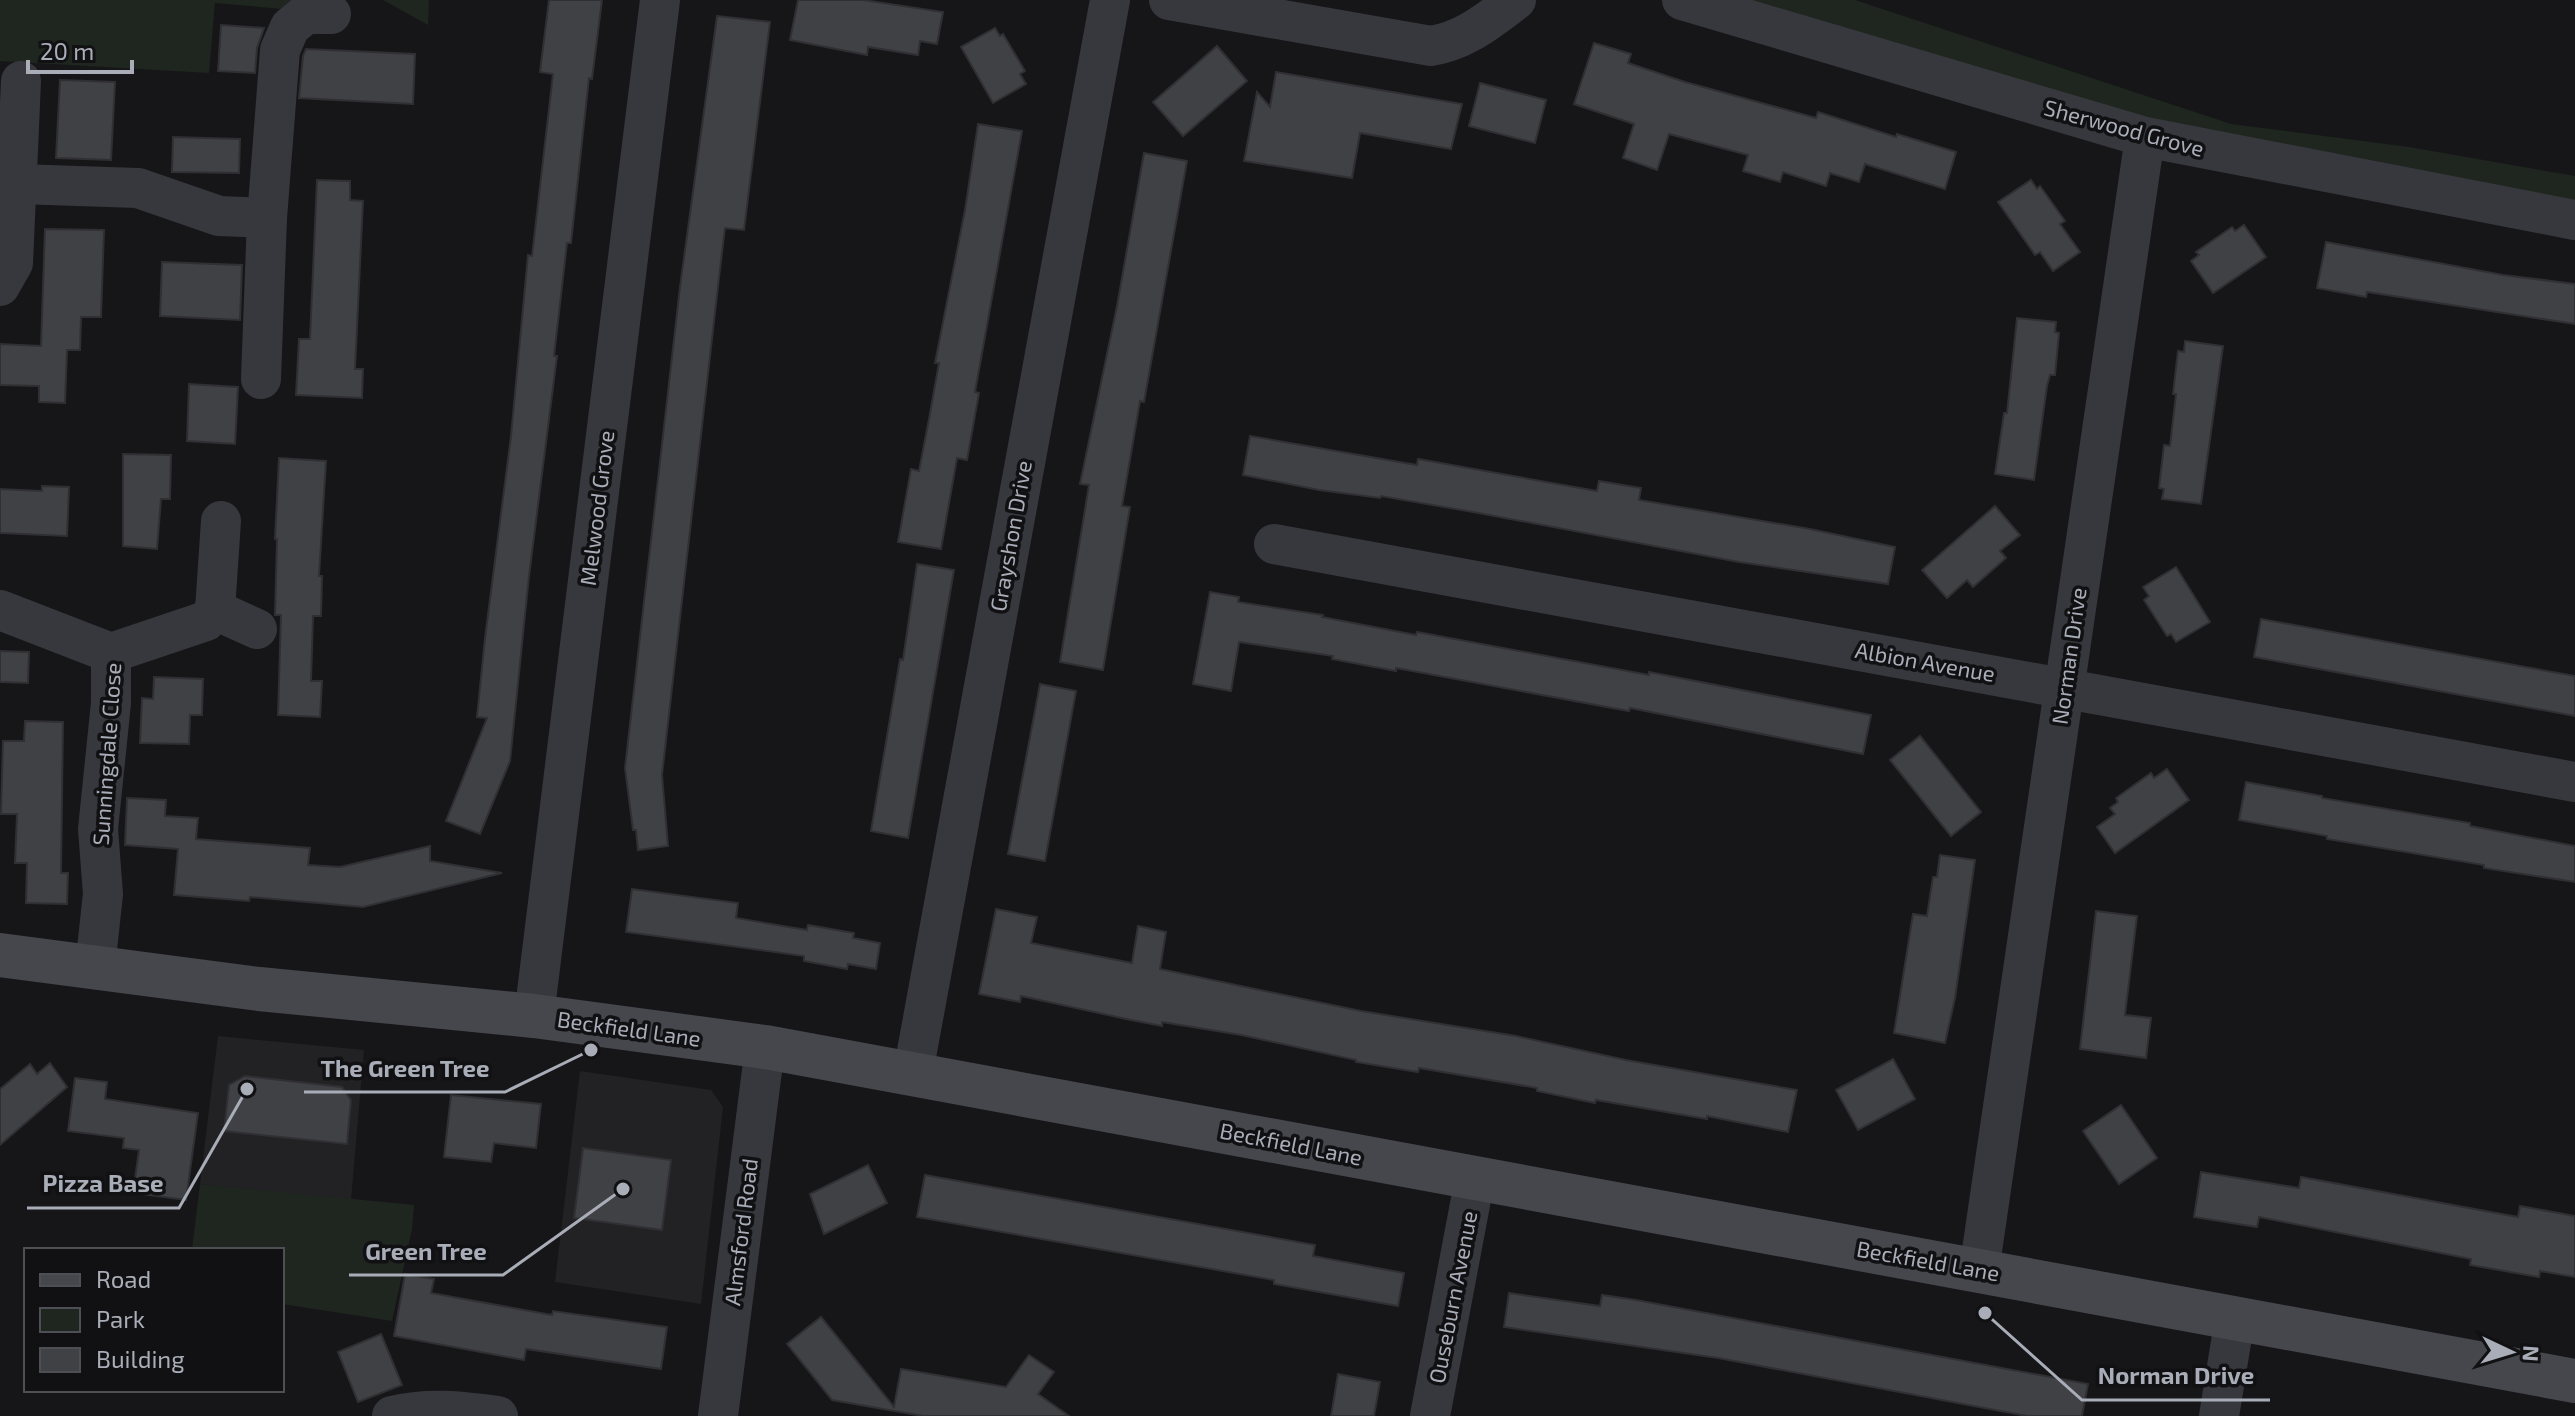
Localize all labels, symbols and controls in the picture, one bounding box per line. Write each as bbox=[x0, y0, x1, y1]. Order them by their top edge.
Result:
scale bar bbox=[28, 24, 132, 74]
text: 20 m bbox=[40, 36, 94, 65]
street label: Sherwood Grove bbox=[2041, 93, 2207, 161]
street label: Melwood Grove bbox=[574, 429, 618, 587]
street label: Grayshon Drive bbox=[984, 458, 1036, 613]
street label: Norman Drive bbox=[2046, 586, 2090, 726]
street label: Albion Avenue bbox=[1853, 636, 1997, 686]
street label: Sunningdale Close bbox=[87, 662, 125, 846]
street label: Beckfield Lane bbox=[556, 1005, 703, 1051]
callout: The Green Tree bbox=[304, 1044, 505, 1092]
text: The Green Tree bbox=[320, 1053, 490, 1082]
street label: Beckfield Lane bbox=[1218, 1116, 1365, 1170]
street label: Almsford Road bbox=[718, 1157, 762, 1307]
callout: Pizza Base bbox=[27, 1160, 179, 1208]
text: Pizza Base bbox=[43, 1168, 163, 1197]
street label: Ouseburn Avenue bbox=[1423, 1208, 1481, 1385]
callout: Green Tree bbox=[349, 1227, 503, 1275]
street label: Beckfield Lane bbox=[1855, 1235, 2002, 1285]
text: Green Tree bbox=[365, 1236, 487, 1265]
legend bbox=[24, 1248, 284, 1392]
text: Road bbox=[96, 1264, 151, 1293]
text: Park bbox=[96, 1304, 145, 1333]
north arrow bbox=[2471, 1312, 2551, 1392]
text: Building bbox=[96, 1344, 185, 1373]
text: N bbox=[2518, 1345, 2545, 1362]
callout: Norman Drive bbox=[2082, 1352, 2270, 1400]
text: Norman Drive bbox=[2098, 1360, 2254, 1389]

